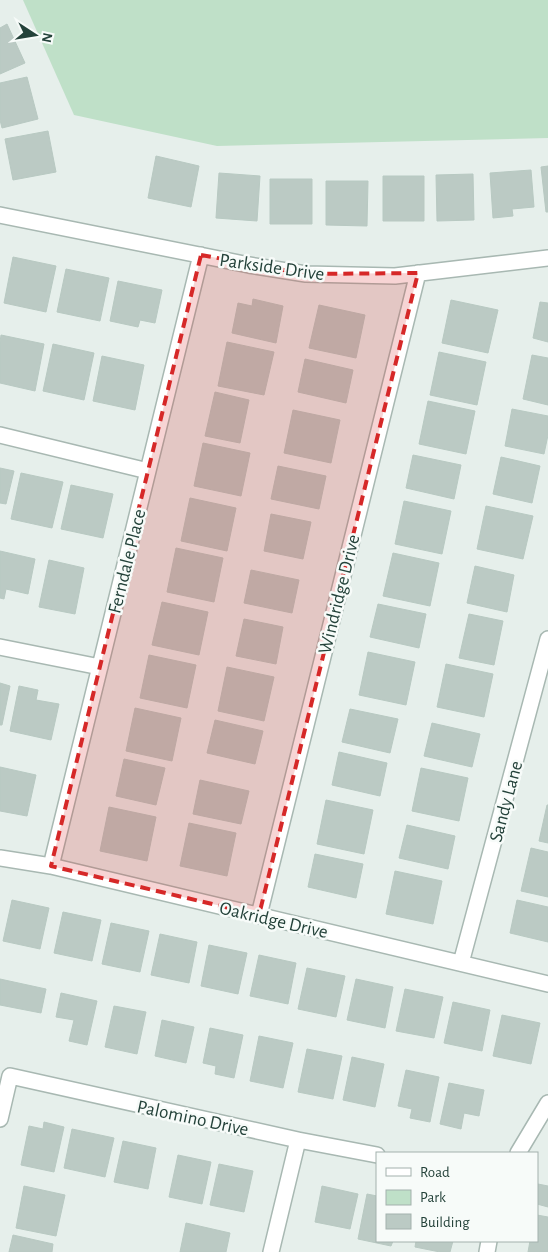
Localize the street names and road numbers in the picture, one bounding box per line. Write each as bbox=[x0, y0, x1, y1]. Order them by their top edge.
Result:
street label: Parkside Drive bbox=[218, 251, 325, 284]
street label: Ferndale Place bbox=[105, 507, 150, 616]
street label: Windridge Drive bbox=[315, 533, 363, 656]
street label: Sandy Lane bbox=[487, 759, 526, 844]
street label: Oakridge Drive bbox=[218, 899, 330, 942]
street label: Palomino Drive bbox=[135, 1097, 250, 1140]

